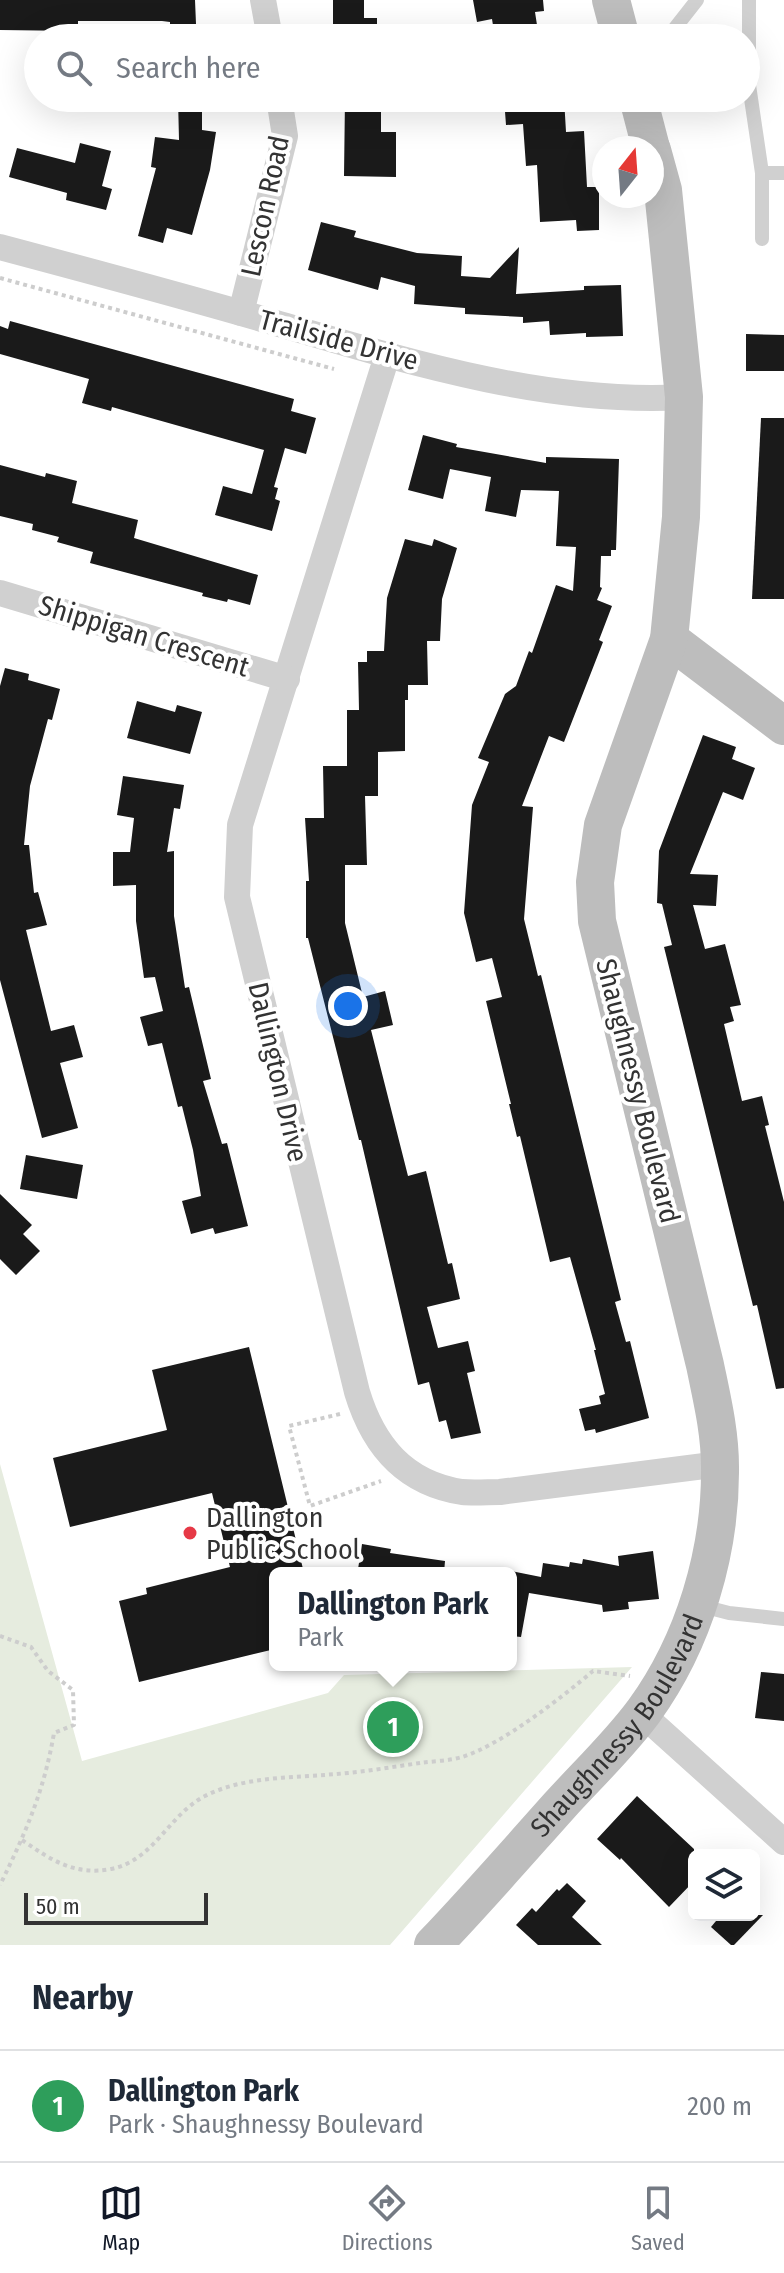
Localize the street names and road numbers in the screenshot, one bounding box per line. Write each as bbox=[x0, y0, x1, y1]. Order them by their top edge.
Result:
street label: Lescon Road bbox=[234, 133, 296, 279]
street label: Trailside Drive bbox=[256, 303, 422, 377]
street label: Shippigan Crescent bbox=[35, 588, 254, 684]
street label: Shaughnessy Boulevard bbox=[589, 955, 687, 1227]
street label: Dallington Drive bbox=[241, 979, 315, 1165]
street label: Shaughnessy Boulevard bbox=[523, 1609, 710, 1843]

